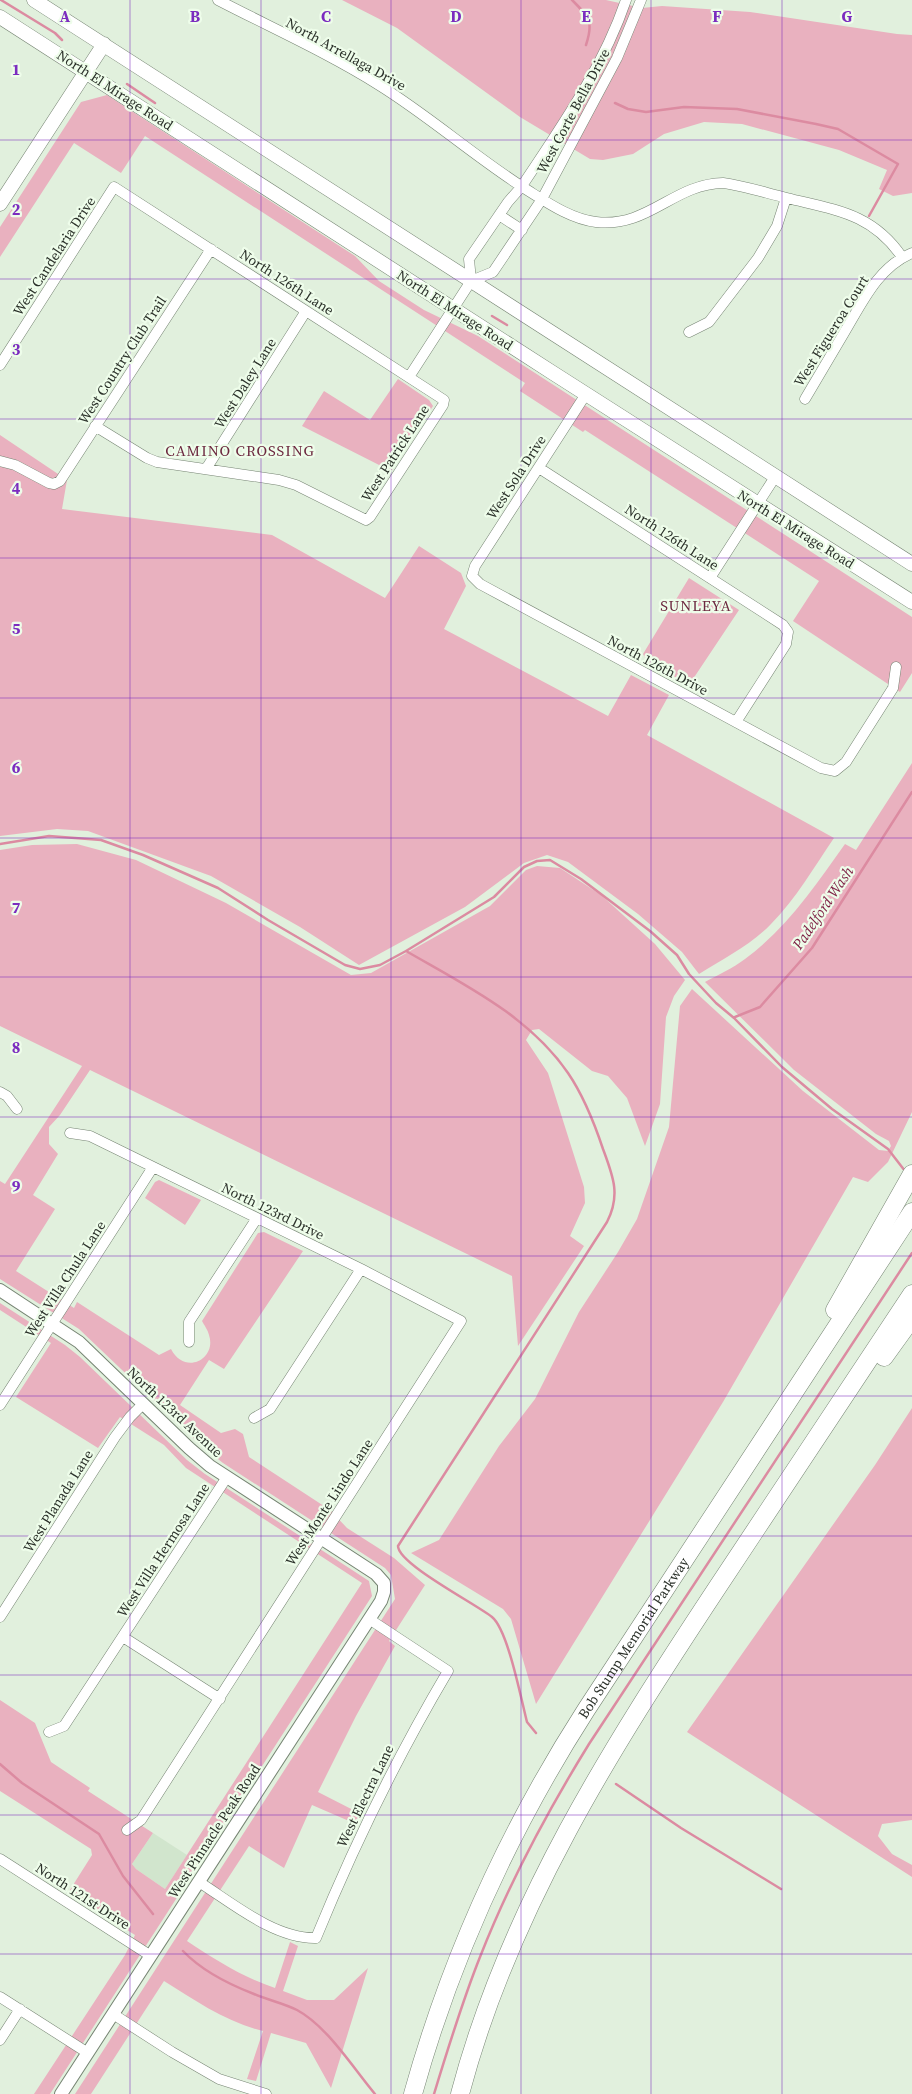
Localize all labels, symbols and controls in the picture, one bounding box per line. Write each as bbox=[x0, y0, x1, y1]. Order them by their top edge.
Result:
text: A bbox=[60, 5, 71, 27]
text: B bbox=[190, 5, 201, 27]
text: C bbox=[321, 5, 331, 27]
text: D bbox=[450, 5, 462, 27]
text: E bbox=[581, 5, 591, 27]
text: F bbox=[712, 5, 722, 27]
text: G bbox=[842, 5, 853, 27]
street label: North Arrellaga Drive bbox=[282, 13, 410, 95]
street label: North El Mirage Road bbox=[53, 45, 177, 135]
street label: West Corte Bella Drive bbox=[531, 45, 615, 177]
text: 1 bbox=[12, 58, 20, 80]
street label: West Candelaria Drive bbox=[8, 193, 100, 319]
text: 2 bbox=[12, 198, 21, 220]
street label: North 126th Lane bbox=[236, 244, 338, 320]
street label: North El Mirage Road bbox=[393, 265, 517, 355]
street label: West Figueroa Court bbox=[789, 271, 873, 390]
street label: West Country Club Trail bbox=[73, 292, 171, 428]
street label: West Daley Lane bbox=[209, 334, 281, 432]
text: 3 bbox=[12, 338, 21, 360]
street label: West Patrick Lane bbox=[356, 401, 434, 505]
street label: West Sola Drive bbox=[481, 431, 551, 523]
district label: CAMINO CROSSING bbox=[165, 440, 315, 461]
text: 4 bbox=[12, 477, 21, 499]
street label: North El Mirage Road bbox=[734, 485, 859, 573]
street label: North 126th Lane bbox=[621, 499, 723, 575]
district label: SUNLEYA bbox=[660, 595, 732, 616]
text: 5 bbox=[12, 617, 21, 639]
street label: North 126th Drive bbox=[604, 630, 712, 700]
text: 6 bbox=[12, 756, 21, 778]
water label: Padelford Wash bbox=[787, 862, 858, 954]
text: 7 bbox=[12, 896, 21, 918]
text: 8 bbox=[12, 1036, 20, 1058]
text: 9 bbox=[12, 1175, 21, 1197]
street label: North 123rd Drive bbox=[218, 1177, 328, 1245]
street label: West Villa Chula Lane bbox=[20, 1217, 110, 1341]
street label: North 123rd Avenue bbox=[123, 1362, 227, 1462]
street label: West Monte Lindo Lane bbox=[280, 1435, 378, 1569]
street label: West Planada Lane bbox=[18, 1446, 98, 1556]
street label: West Villa Hermosa Lane bbox=[112, 1479, 214, 1621]
street label: Bob Stump Memorial Parkway bbox=[573, 1552, 694, 1722]
street label: West Electra Lane bbox=[332, 1741, 398, 1851]
street label: West Pinnacle Peak Road bbox=[163, 1760, 265, 1902]
street label: North 121st Drive bbox=[32, 1858, 134, 1934]

